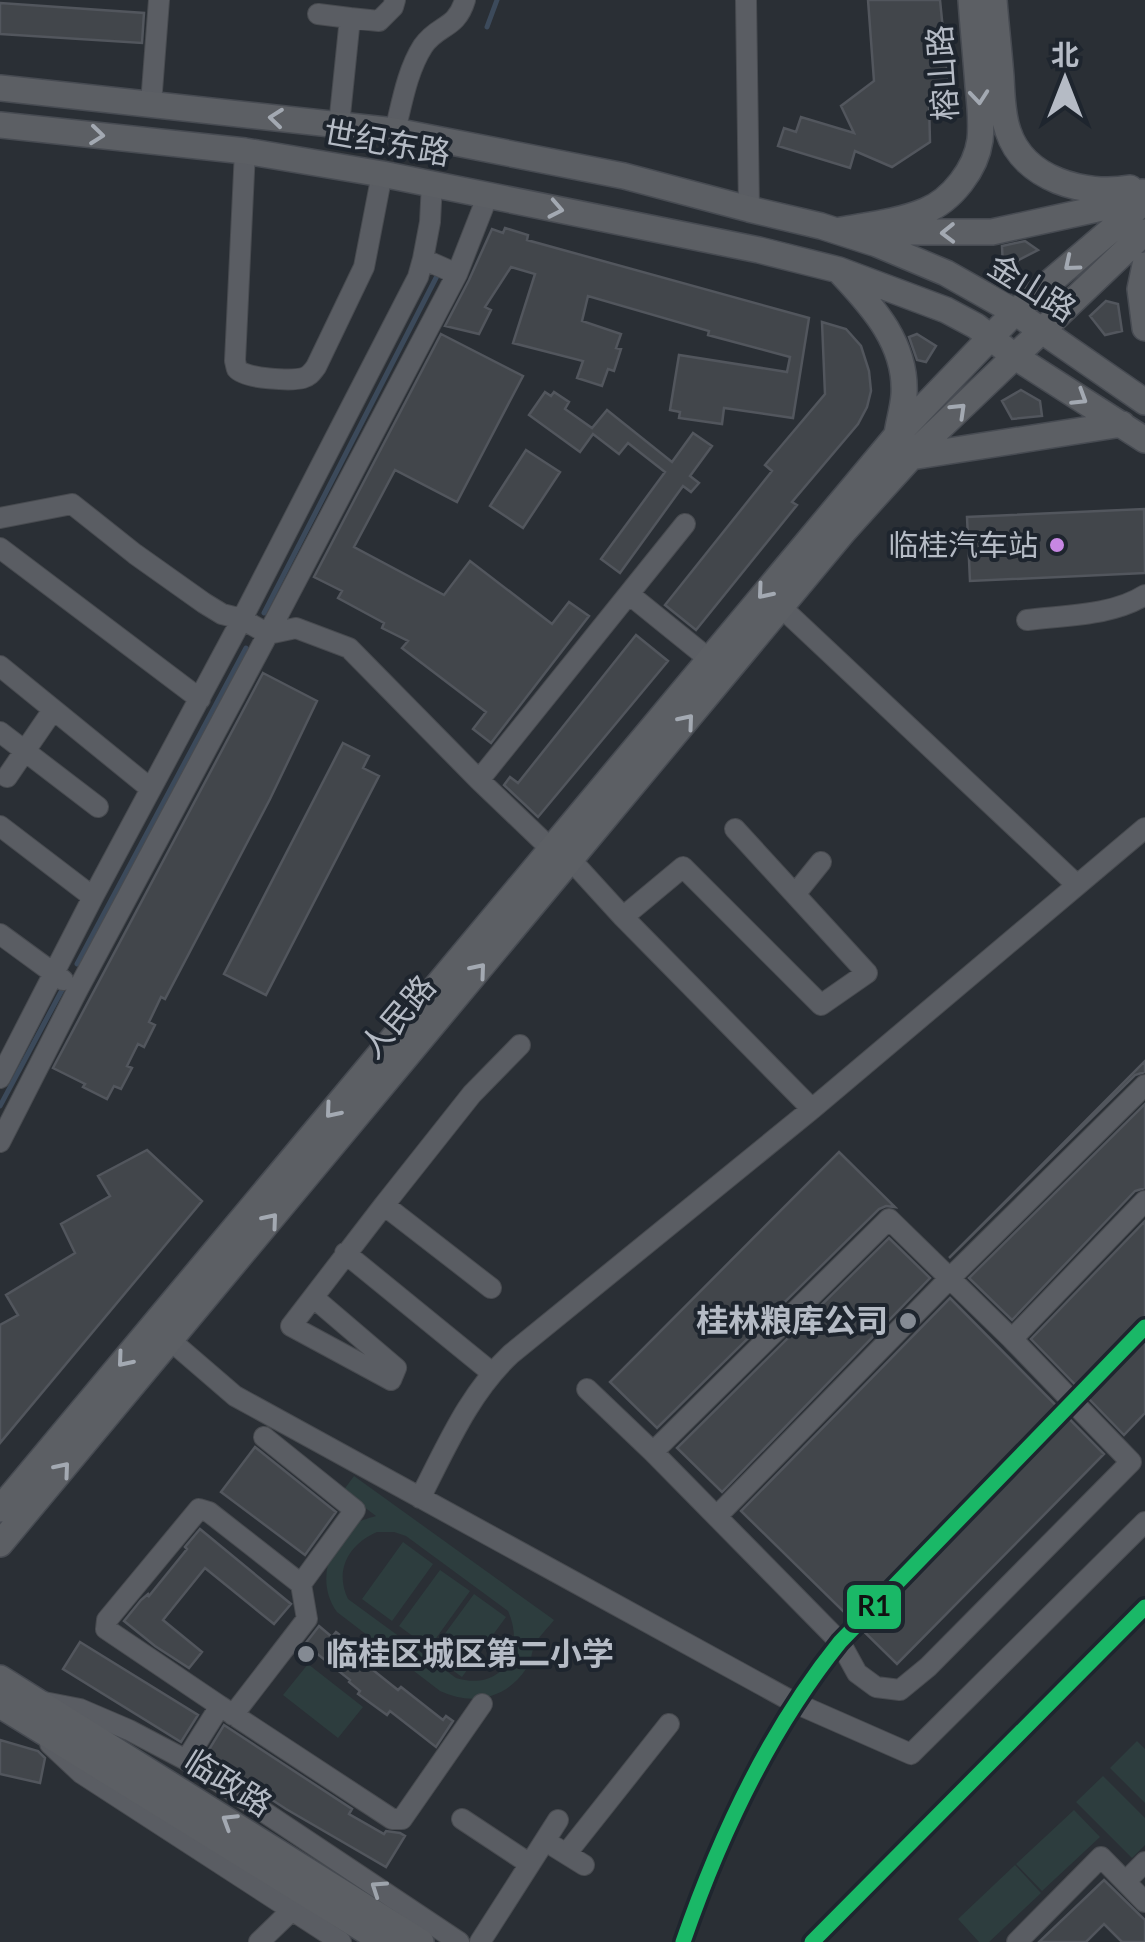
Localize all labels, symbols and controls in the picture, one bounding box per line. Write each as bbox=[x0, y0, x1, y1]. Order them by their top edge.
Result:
street label: 榕山路 bbox=[919, 24, 964, 122]
north arrow bbox=[1015, 30, 1115, 130]
text: 北 bbox=[1051, 37, 1079, 71]
one-way arrow bbox=[968, 90, 990, 106]
one-way arrow bbox=[267, 108, 283, 129]
street label: 世纪东路 bbox=[321, 111, 454, 172]
one-way arrow bbox=[89, 124, 105, 145]
one-way arrow bbox=[547, 197, 564, 218]
one-way arrow bbox=[940, 222, 956, 244]
street label: 金山路 bbox=[982, 245, 1084, 329]
one-way arrow bbox=[1064, 252, 1082, 270]
one-way arrow bbox=[1069, 385, 1087, 404]
one-way arrow bbox=[947, 403, 965, 421]
place label: 临桂汽车站 bbox=[888, 526, 1038, 562]
marker: 临桂汽车站 bbox=[1047, 535, 1067, 555]
one-way arrow bbox=[758, 581, 776, 599]
one-way arrow bbox=[675, 714, 693, 732]
one-way arrow bbox=[467, 964, 485, 982]
street label: 人民路 bbox=[351, 967, 443, 1065]
one-way arrow bbox=[326, 1099, 344, 1117]
one-way arrow bbox=[259, 1213, 277, 1231]
place label: 桂林粮库公司 bbox=[696, 1300, 888, 1339]
marker: 桂林粮库公司 bbox=[897, 1310, 919, 1332]
one-way arrow bbox=[118, 1349, 136, 1367]
one-way arrow bbox=[51, 1463, 69, 1481]
line badge: R1 bbox=[845, 1583, 903, 1631]
text: R1 bbox=[857, 1588, 891, 1622]
place label: 临桂区城区第二小学 bbox=[326, 1633, 614, 1672]
marker: 临桂区城区第二小学 bbox=[295, 1643, 317, 1665]
street label: 临政路 bbox=[178, 1740, 280, 1824]
one-way arrow bbox=[222, 1815, 240, 1834]
one-way arrow bbox=[371, 1882, 390, 1900]

